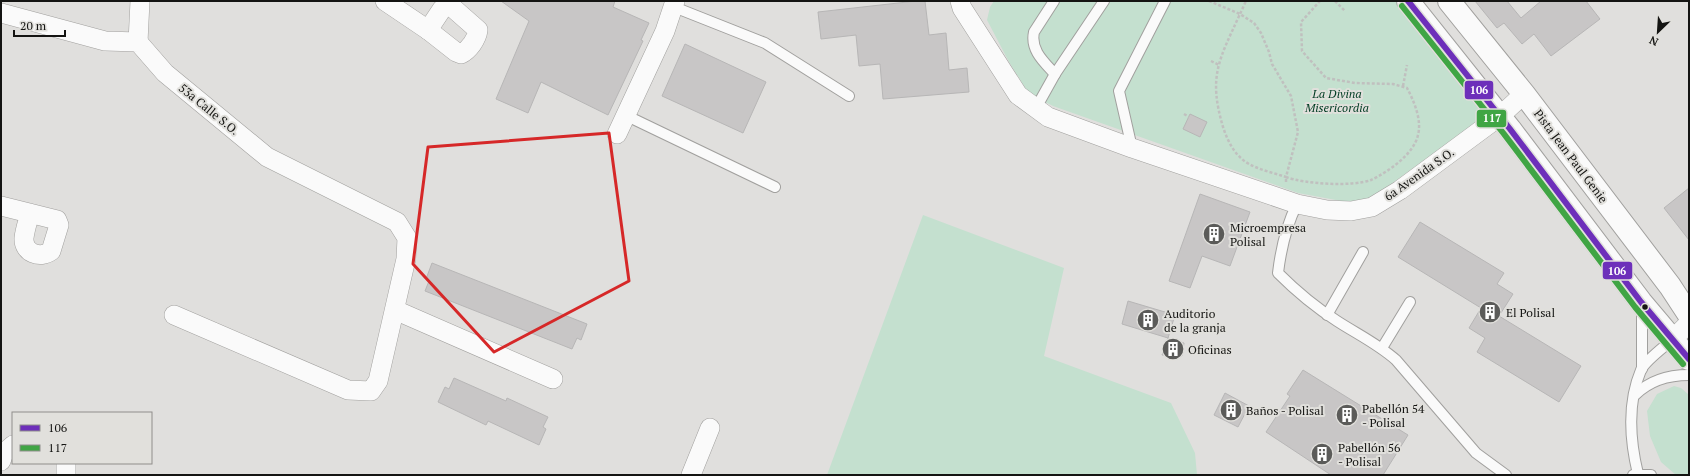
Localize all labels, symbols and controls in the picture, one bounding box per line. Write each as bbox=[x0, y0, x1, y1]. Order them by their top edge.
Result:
scale bar bbox=[14, 12, 65, 38]
north arrow bbox=[1638, 12, 1678, 52]
text: 20 m bbox=[20, 18, 47, 33]
text: N bbox=[1646, 33, 1661, 49]
street label: 53a Calle S.O. bbox=[176, 80, 242, 138]
line badge: 106 bbox=[1464, 80, 1494, 100]
text: 106 bbox=[1470, 83, 1488, 97]
park label: La Divina Misericordia bbox=[1304, 86, 1369, 115]
street label: Pista Jean Paul Genie bbox=[1531, 106, 1611, 206]
line badge: 117 bbox=[1476, 109, 1507, 128]
text: 117 bbox=[1483, 111, 1501, 125]
street label: 6a Avenida S.O. bbox=[1381, 144, 1457, 204]
place label: Microempresa Polisal bbox=[1230, 220, 1306, 249]
building icon: Microempresa Polisal bbox=[1201, 221, 1227, 247]
line badge: 106 bbox=[1602, 261, 1633, 280]
text: 106 bbox=[1608, 264, 1626, 278]
building icon: El Polisal bbox=[1477, 299, 1503, 325]
unlabelled marker bbox=[1640, 302, 1650, 312]
place label: El Polisal bbox=[1506, 305, 1555, 320]
place label: Auditorio de la granja bbox=[1164, 306, 1226, 335]
building icon: Auditorio de la granja bbox=[1135, 307, 1161, 333]
building icon: Oficinas bbox=[1160, 336, 1186, 362]
place label: Oficinas bbox=[1188, 342, 1232, 357]
building icon: Baños - Polisal bbox=[1218, 397, 1244, 423]
place label: Pabellón 54 - Polisal bbox=[1362, 401, 1425, 430]
building icon: Pabellón 54 - Polisal bbox=[1334, 402, 1360, 428]
place label: Baños - Polisal bbox=[1246, 403, 1324, 418]
legend bbox=[12, 412, 152, 464]
text: 106 bbox=[48, 420, 68, 435]
text: 117 bbox=[48, 440, 67, 455]
place label: Pabellón 56 - Polisal bbox=[1338, 440, 1401, 469]
building icon: Pabellón 56 - Polisal bbox=[1309, 441, 1335, 467]

